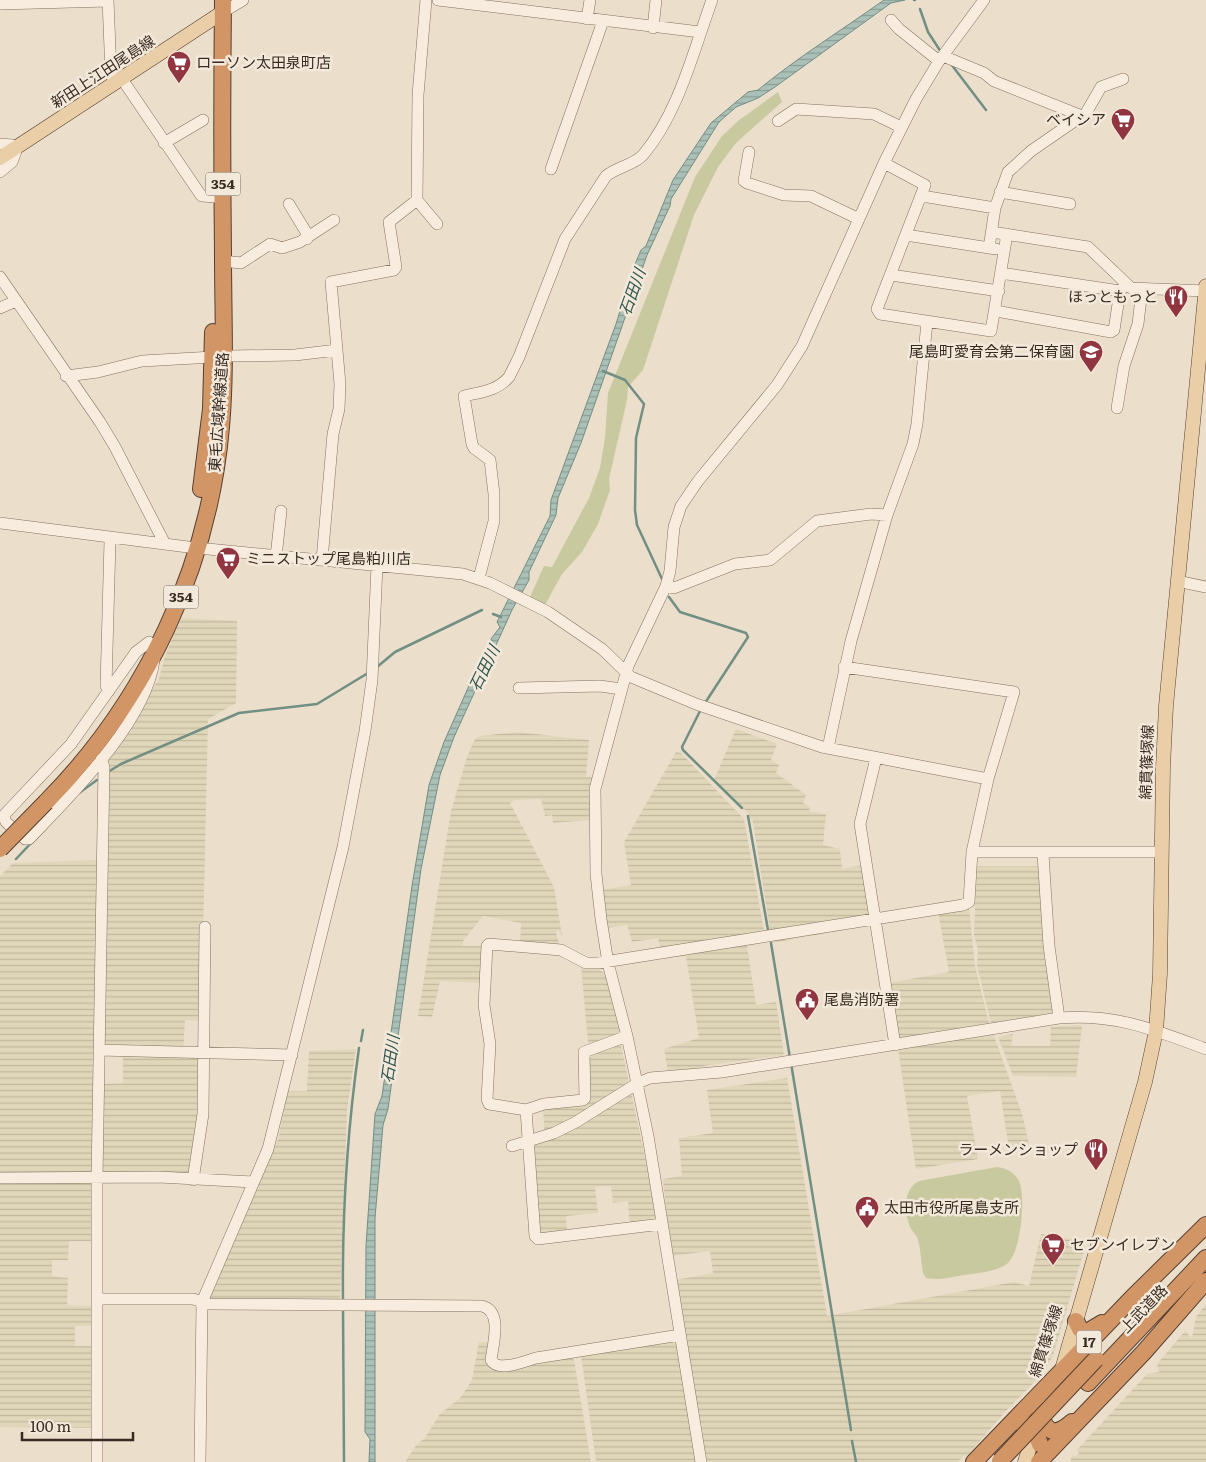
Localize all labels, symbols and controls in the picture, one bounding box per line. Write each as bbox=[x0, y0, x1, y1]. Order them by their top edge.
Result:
street label: 新田上江田尾島線 bbox=[46, 28, 159, 113]
supermarket icon: ローソン太田泉町店 bbox=[166, 50, 192, 84]
place label: ローソン太田泉町店 bbox=[196, 50, 331, 73]
place label: ベイシア bbox=[1046, 107, 1106, 130]
supermarket icon: ベイシア bbox=[1110, 107, 1136, 141]
road number: 354 bbox=[206, 172, 240, 195]
water label: 石田川 bbox=[612, 263, 651, 318]
place label: ほっともっと bbox=[1068, 284, 1158, 307]
restaurant icon: ほっともっと bbox=[1163, 284, 1189, 318]
place label: 尾島町愛育会第二保育園 bbox=[909, 339, 1074, 362]
school or university icon: 尾島町愛育会第二保育園 bbox=[1078, 339, 1104, 373]
street label: 東毛広域幹線道路 bbox=[202, 351, 233, 473]
supermarket icon: ミニストップ尾島粕川店 bbox=[215, 546, 241, 580]
place label: ミニストップ尾島粕川店 bbox=[246, 546, 411, 569]
road number: 354 bbox=[164, 586, 198, 608]
water label: 石田川 bbox=[462, 639, 505, 694]
street label: 綿貫篠塚線 bbox=[1133, 724, 1158, 800]
public building icon: 尾島消防署 bbox=[794, 987, 820, 1021]
place label: 尾島消防署 bbox=[824, 987, 899, 1010]
water label: 石田川 bbox=[374, 1031, 405, 1084]
place label: ラーメンショップ bbox=[959, 1137, 1078, 1160]
restaurant icon: ラーメンショップ bbox=[1083, 1137, 1109, 1171]
public building icon: 太田市役所尾島支所 bbox=[854, 1195, 880, 1229]
place label: 太田市役所尾島支所 bbox=[884, 1195, 1019, 1218]
supermarket icon: セブンイレブン bbox=[1040, 1232, 1066, 1266]
place label: セブンイレブン bbox=[1070, 1232, 1175, 1255]
street label: 上武道路 bbox=[1114, 1278, 1172, 1338]
street label: 綿貫篠塚線 bbox=[1022, 1301, 1067, 1380]
road number: 17 bbox=[1076, 1330, 1102, 1354]
scale bar bbox=[22, 1410, 134, 1442]
text: 100 m bbox=[30, 1414, 71, 1437]

